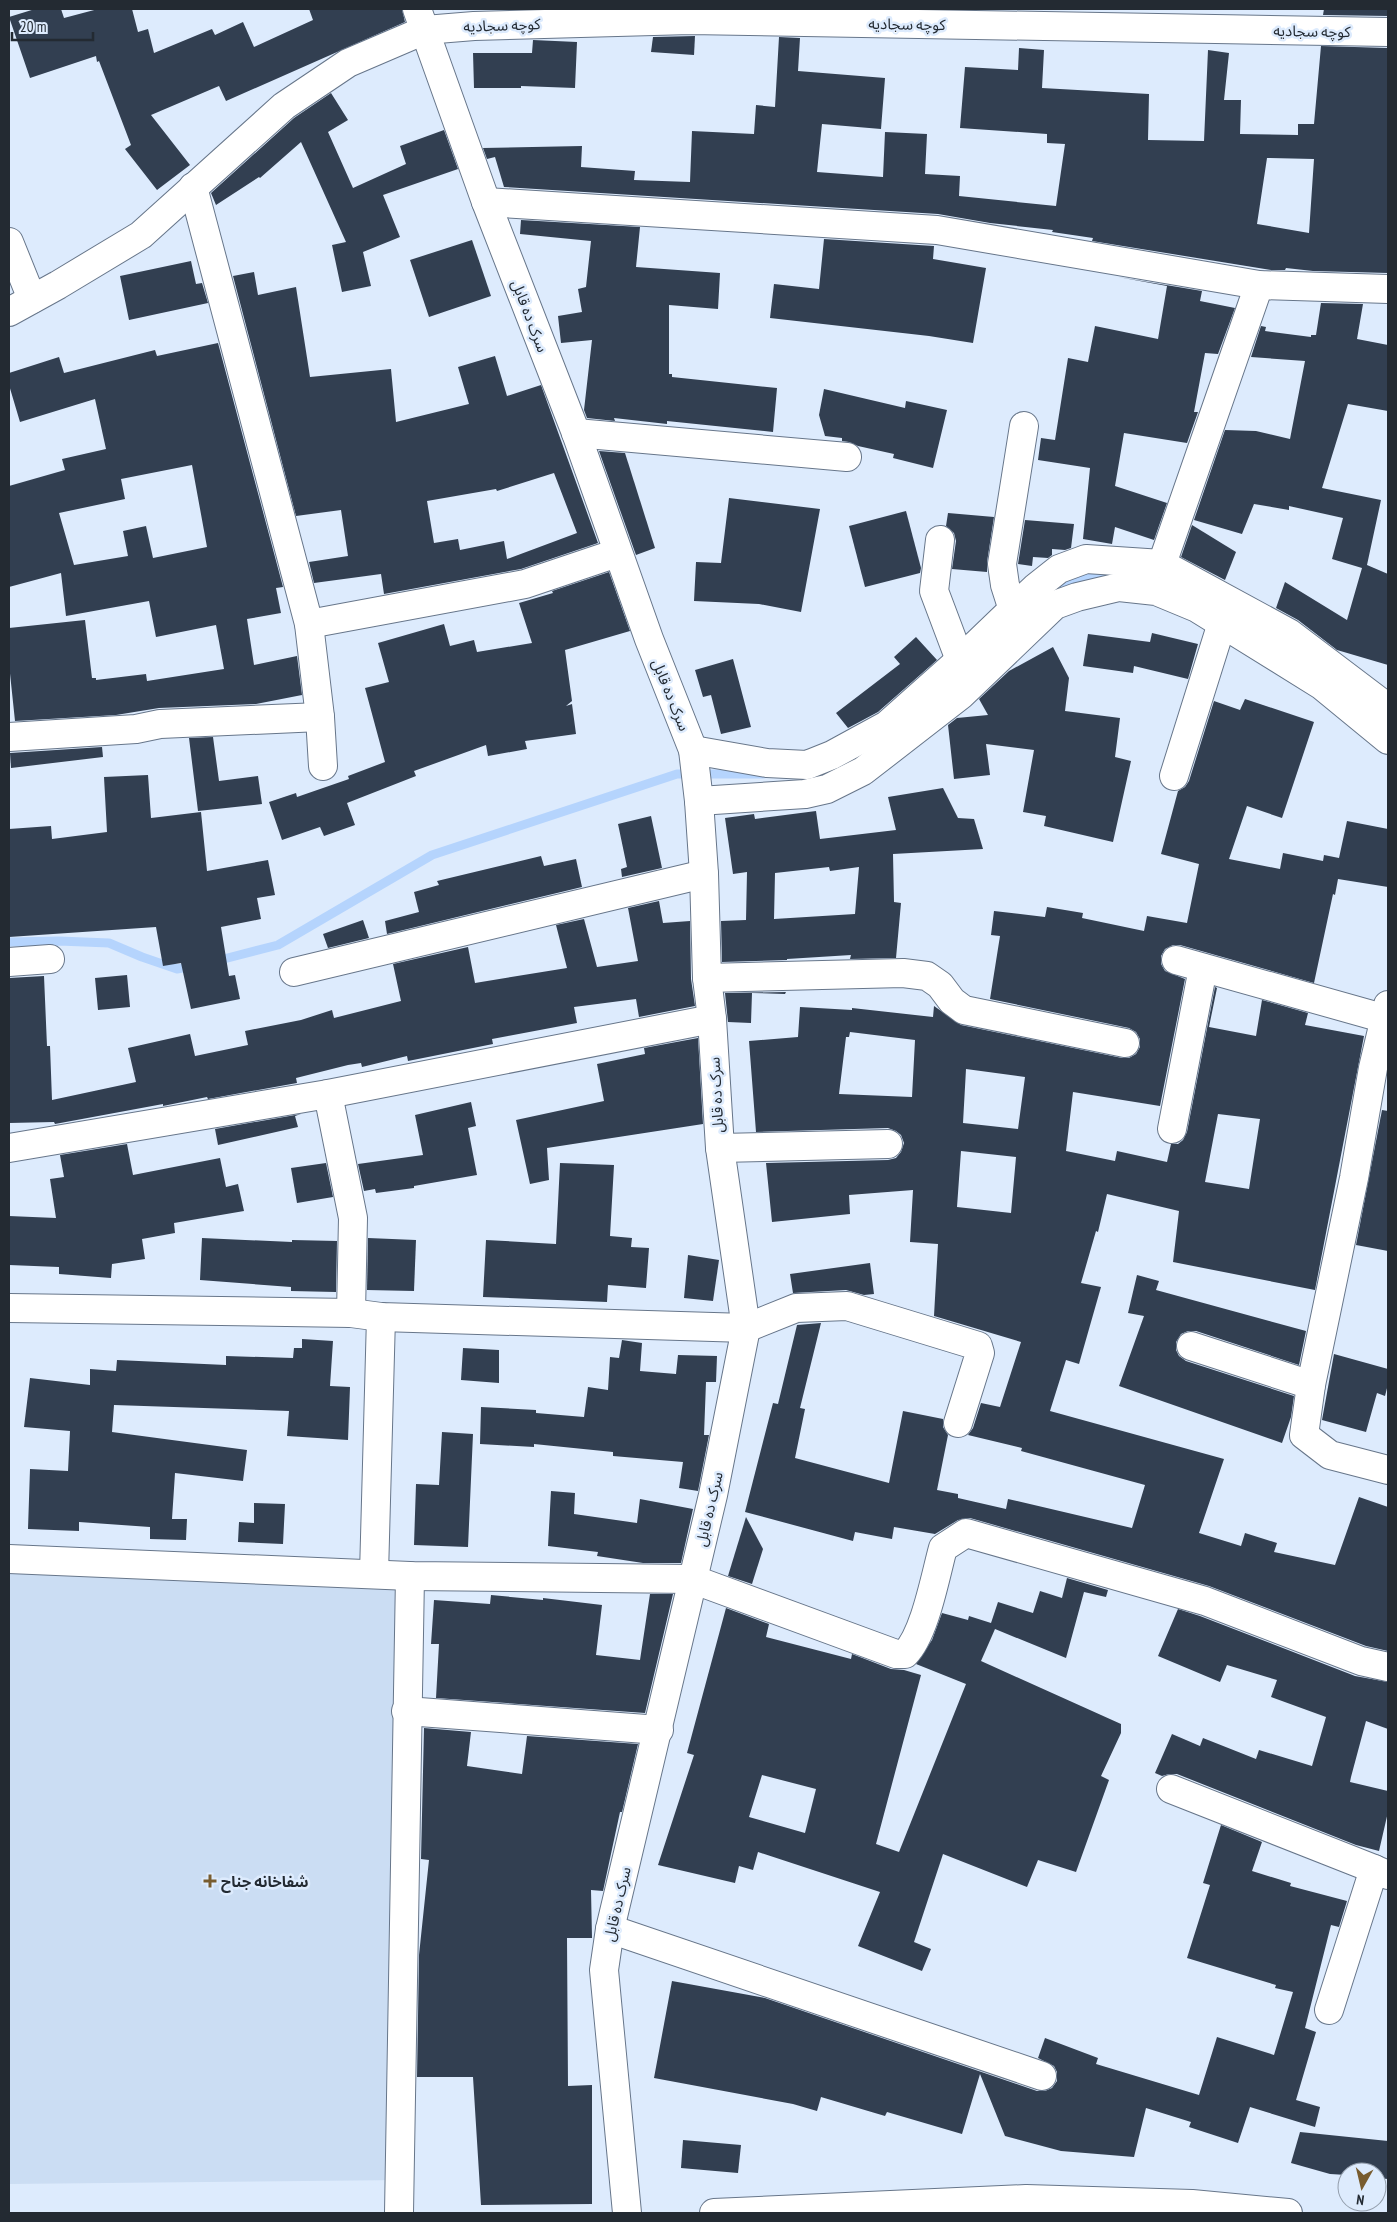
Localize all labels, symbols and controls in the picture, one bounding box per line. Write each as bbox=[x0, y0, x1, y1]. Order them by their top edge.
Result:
scale bar bbox=[12, 10, 94, 42]
street label: کوچه سجادیه bbox=[463, 14, 542, 37]
street label: کوچه سجادیه bbox=[868, 14, 947, 35]
text: 20 m bbox=[20, 17, 46, 36]
street label: کوچه سجادیه bbox=[1273, 21, 1352, 42]
street label: سرک ده قابل bbox=[508, 277, 553, 355]
street label: سرک ده قابل bbox=[648, 656, 694, 734]
street label: سرک ده قابل bbox=[705, 1056, 727, 1133]
street label: سرک ده قابل bbox=[691, 1470, 727, 1548]
street label: سرک ده قابل bbox=[599, 1865, 635, 1943]
place label: شفاخانه جناح bbox=[221, 1872, 309, 1893]
marker: شفاخانه جناح bbox=[203, 1874, 217, 1888]
north arrow bbox=[1337, 2162, 1387, 2212]
text: N bbox=[1355, 2190, 1365, 2209]

